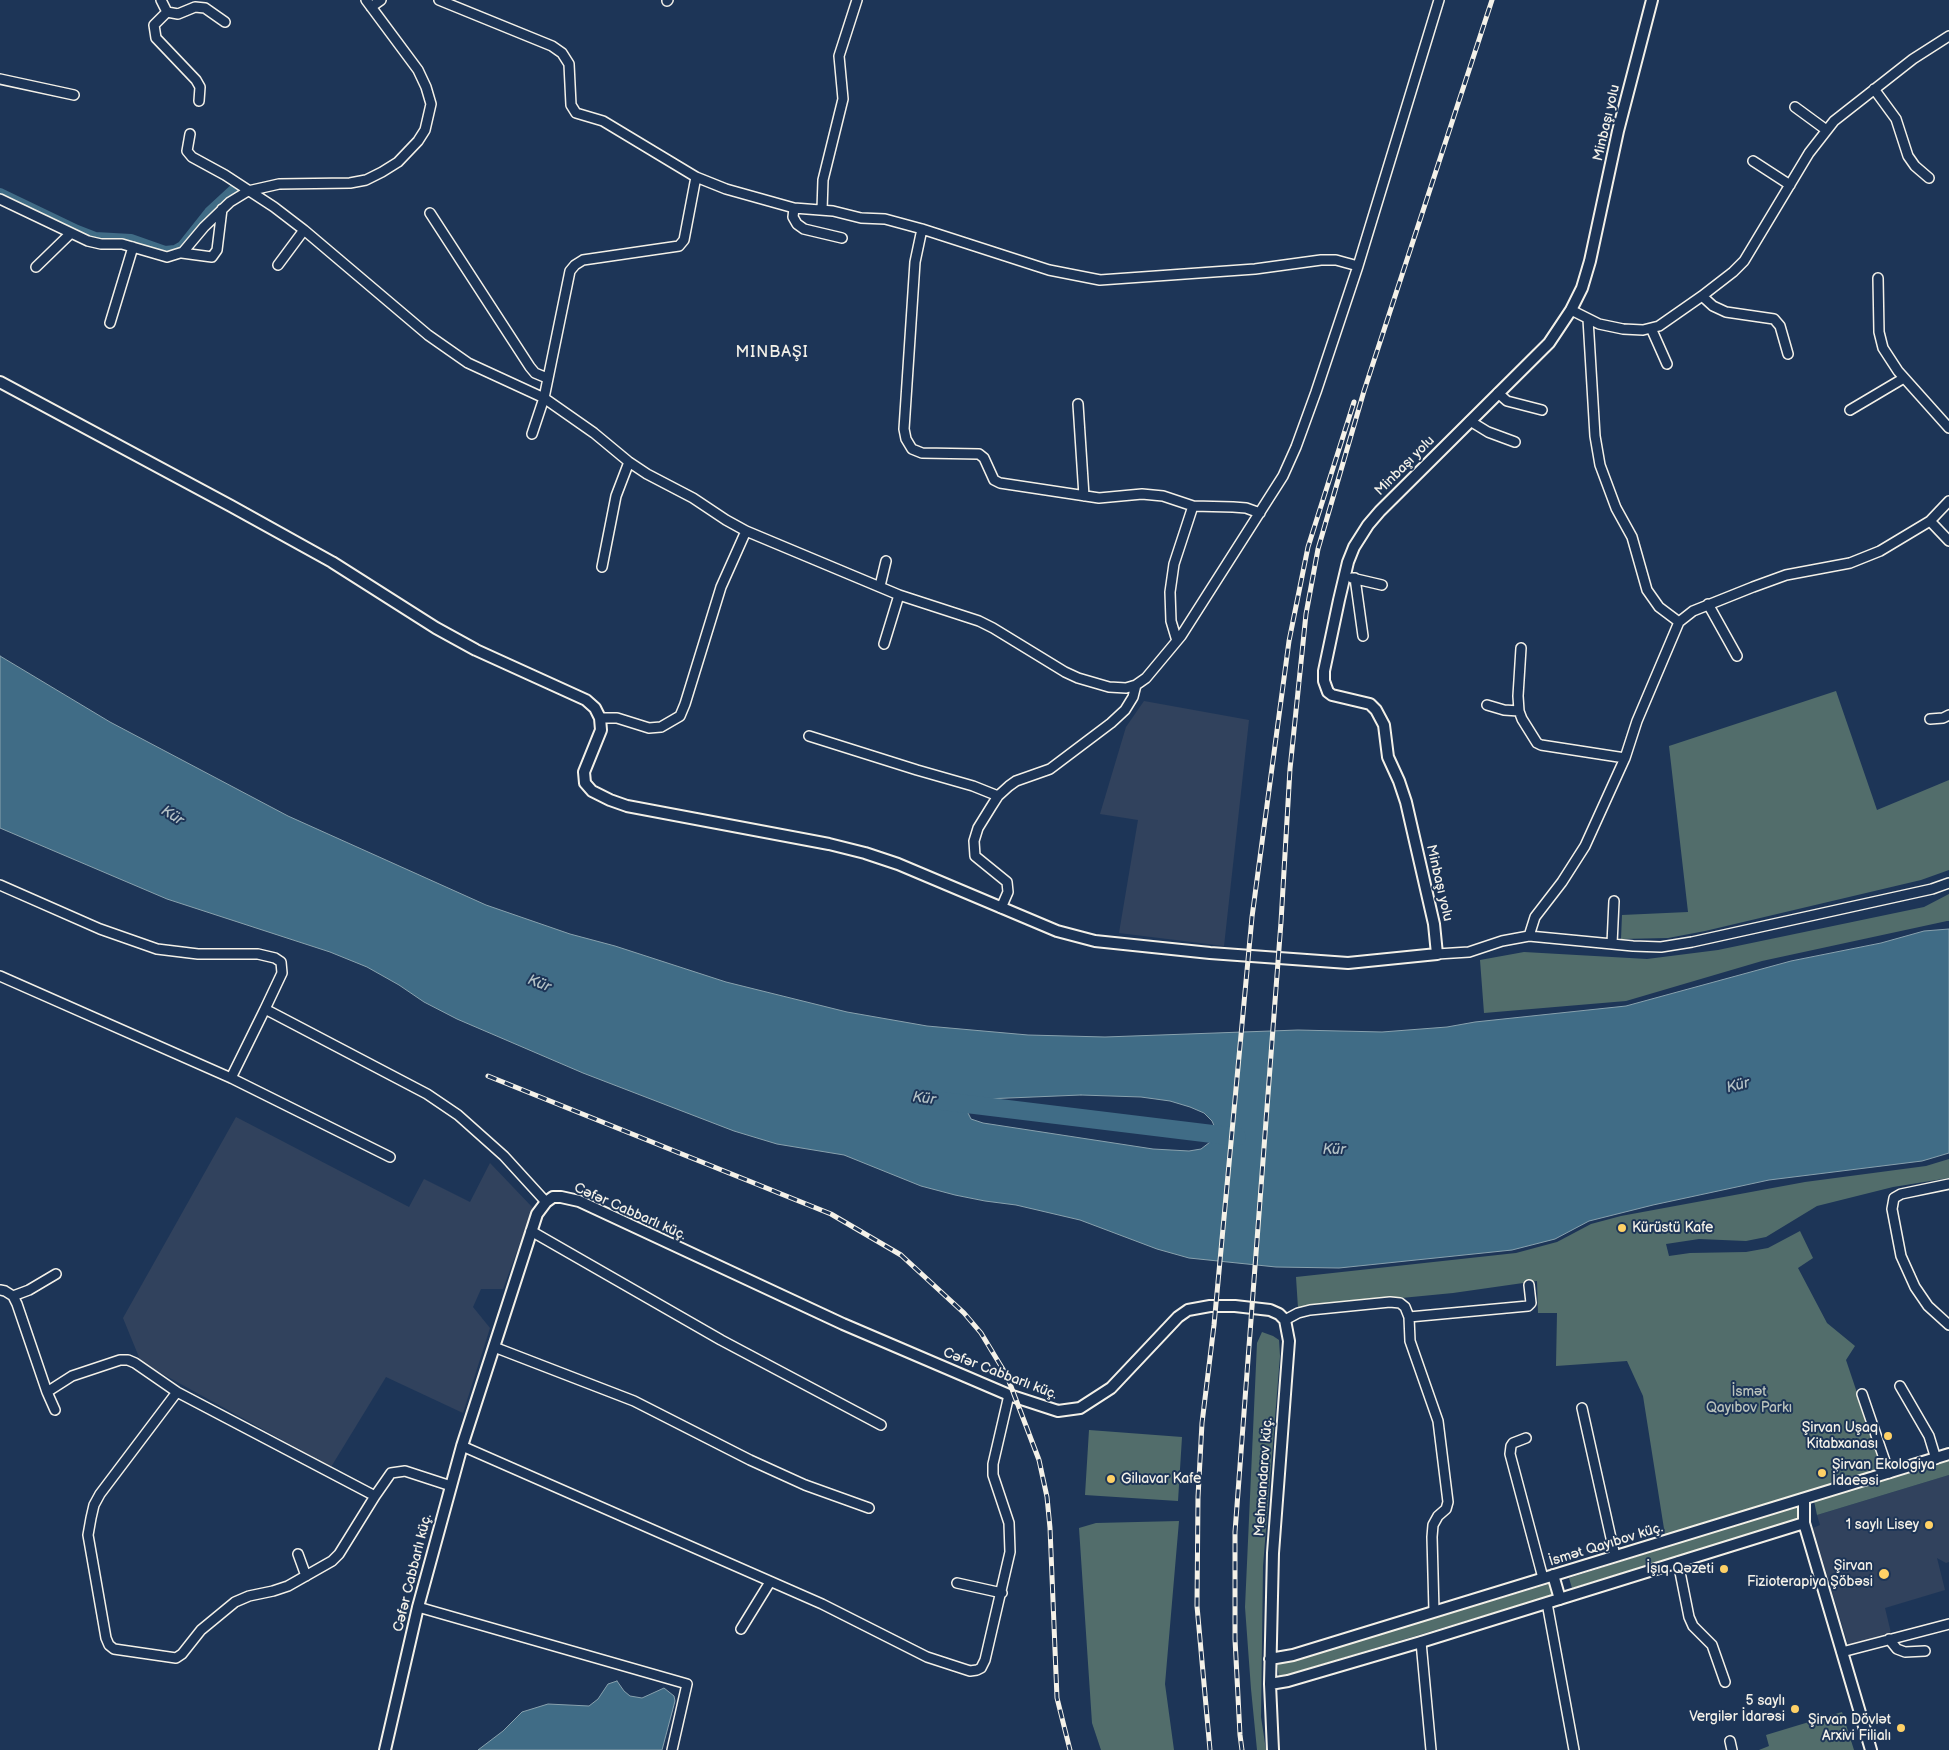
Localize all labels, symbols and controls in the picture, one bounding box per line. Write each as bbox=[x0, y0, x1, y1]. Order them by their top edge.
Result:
street label: Minbaşı yolu bbox=[1590, 83, 1624, 163]
district label: MINBAŞI bbox=[735, 343, 809, 363]
street label: Minbaşı yolu bbox=[1371, 432, 1439, 500]
water label: Kür bbox=[157, 802, 187, 830]
street label: Minbaşı yolu bbox=[1422, 843, 1456, 923]
water label: Kür bbox=[525, 971, 553, 997]
water label: Kür bbox=[1724, 1074, 1752, 1098]
water label: Kür bbox=[911, 1089, 937, 1109]
water label: Kür bbox=[1322, 1141, 1346, 1159]
street label: Cəfər Cabbarlı küç. bbox=[571, 1180, 689, 1244]
place label: Kürüstü Kafe bbox=[1632, 1220, 1713, 1236]
marker: Kürüstü Kafe bbox=[1616, 1222, 1628, 1234]
street label: Cəfər Cabbarlı küç. bbox=[940, 1344, 1060, 1404]
park label: İsmət Qayıbov Parkı bbox=[1706, 1384, 1792, 1416]
street label: Mehmandarov küç. bbox=[1251, 1417, 1277, 1537]
place label: Şirvan Uşaq Kitabxanası bbox=[1802, 1420, 1878, 1452]
marker: Şirvan Uşaq Kitabxanası bbox=[1882, 1430, 1894, 1442]
place label: Şirvan Ekologiya İdaeəsi bbox=[1832, 1457, 1935, 1490]
marker: Şirvan Ekologiya İdaeəsi bbox=[1816, 1467, 1828, 1479]
place label: Gilıavar Kafe bbox=[1121, 1471, 1201, 1487]
marker: Gilıavar Kafe bbox=[1105, 1473, 1117, 1485]
street label: Cəfər Cabbarlı küç. bbox=[390, 1512, 436, 1634]
place label: 1 saylı Lisey bbox=[1846, 1517, 1919, 1533]
marker: 1 saylı Lisey bbox=[1923, 1519, 1935, 1531]
street label: İsmət Qayıbov küç. bbox=[1547, 1520, 1665, 1570]
place label: Şirvan Fizioterapiya Şöbəsi bbox=[1747, 1558, 1873, 1590]
place label: İşıq Qəzeti bbox=[1646, 1561, 1714, 1577]
marker: İşıq Qəzeti bbox=[1718, 1563, 1730, 1575]
marker: Şirvan Fizioterapiya Şöbəsi bbox=[1877, 1567, 1891, 1581]
place label: 5 saylı Vergilər İdarəsi bbox=[1689, 1693, 1785, 1725]
marker: 5 saylı Vergilər İdarəsi bbox=[1789, 1703, 1801, 1715]
place label: Şirvan Dövlət Arxivi Filialı bbox=[1808, 1712, 1891, 1744]
marker: Şirvan Dövlət Arxivi Filialı bbox=[1895, 1722, 1907, 1734]

